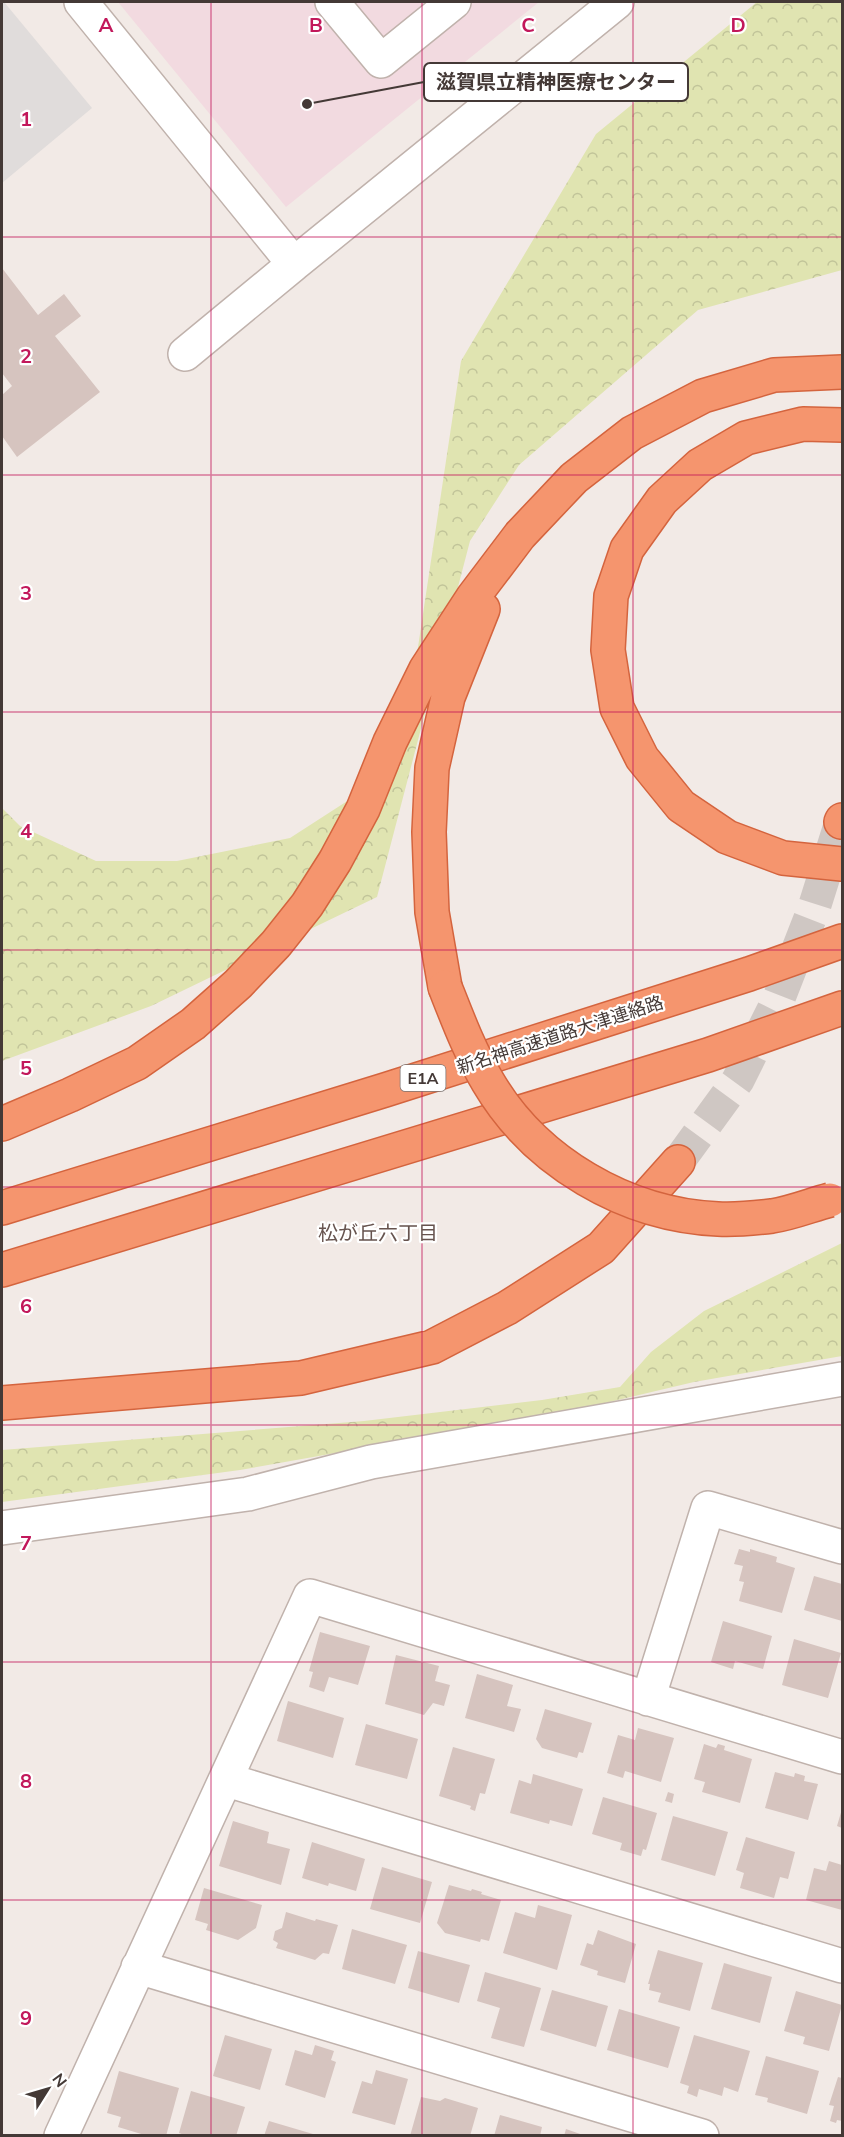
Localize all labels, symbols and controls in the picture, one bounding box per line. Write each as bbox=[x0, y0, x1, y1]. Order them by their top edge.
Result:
text: A bbox=[99, 12, 114, 37]
text: B bbox=[309, 12, 323, 37]
text: C bbox=[521, 12, 535, 37]
text: D bbox=[730, 12, 746, 37]
callout: 滋賀県立精神医療センター bbox=[424, 63, 688, 101]
text: 滋賀県立精神医療センター bbox=[436, 69, 676, 94]
text: 1 bbox=[20, 106, 32, 131]
text: 2 bbox=[20, 343, 32, 368]
text: 3 bbox=[20, 580, 32, 605]
text: 4 bbox=[20, 818, 32, 843]
street label: 新名神高速道路大津連絡路 bbox=[454, 990, 666, 1079]
text: 5 bbox=[20, 1055, 32, 1080]
road number: E1A bbox=[400, 1065, 446, 1091]
district label: 松が丘六丁目 bbox=[318, 1220, 438, 1245]
text: 6 bbox=[20, 1293, 32, 1318]
text: 7 bbox=[20, 1530, 32, 1555]
text: 8 bbox=[20, 1768, 32, 1793]
text: 9 bbox=[20, 2005, 32, 2030]
north arrow bbox=[18, 2059, 78, 2119]
text: N bbox=[48, 2069, 72, 2091]

